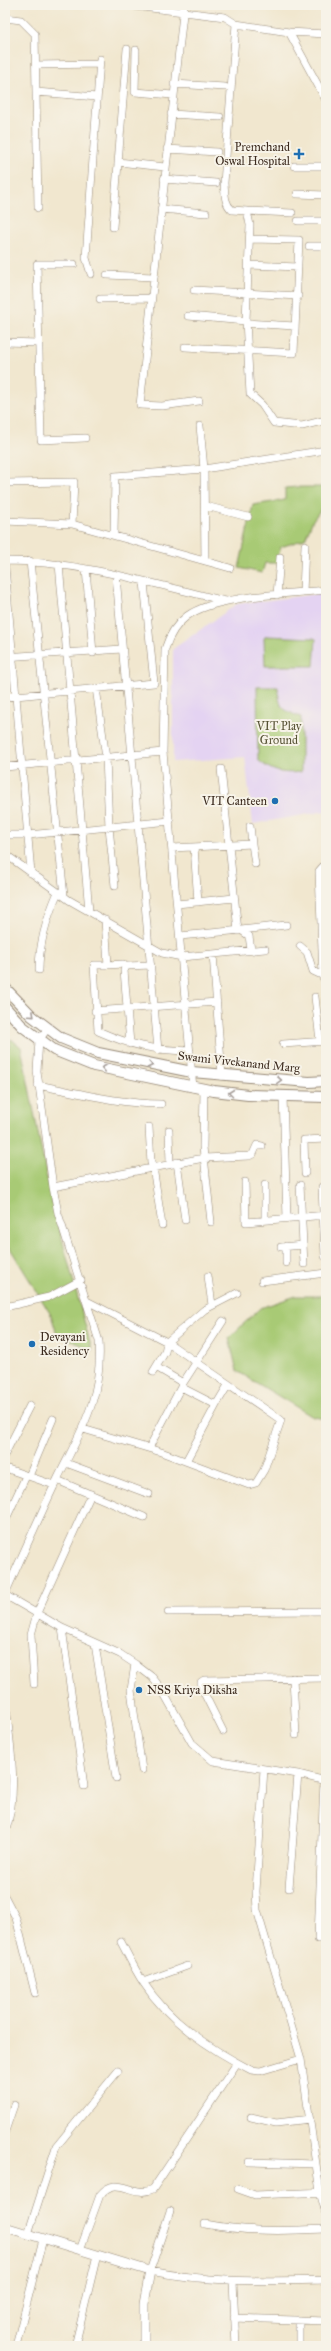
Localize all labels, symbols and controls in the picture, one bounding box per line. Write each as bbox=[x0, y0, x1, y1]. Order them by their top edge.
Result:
place label: Premchand Oswal Hospital bbox=[215, 140, 291, 168]
marker: Premchand Oswal Hospital bbox=[293, 148, 305, 160]
park label: VIT Play Ground bbox=[256, 719, 302, 747]
place label: VIT Canteen bbox=[201, 794, 268, 808]
marker: VIT Canteen bbox=[270, 796, 280, 806]
one-way arrow bbox=[27, 1011, 35, 1018]
street label: Swami Vivekanand Marg bbox=[177, 1049, 301, 1076]
one-way arrow bbox=[147, 1060, 153, 1068]
one-way arrow bbox=[100, 1065, 107, 1073]
one-way arrow bbox=[276, 1075, 282, 1084]
one-way arrow bbox=[228, 1089, 234, 1098]
place label: Devayani Residency bbox=[40, 1330, 90, 1358]
marker: Devayani Residency bbox=[27, 1339, 37, 1349]
place label: NSS Kriya Diksha bbox=[147, 1683, 238, 1697]
marker: NSS Kriya Diksha bbox=[134, 1685, 144, 1695]

